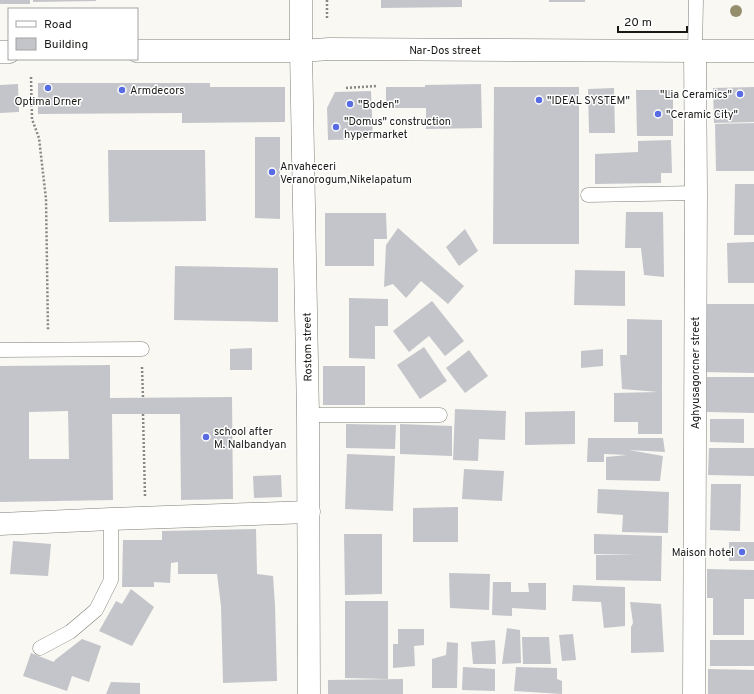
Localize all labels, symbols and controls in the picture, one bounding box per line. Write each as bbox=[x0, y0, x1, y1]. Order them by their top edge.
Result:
legend bbox=[8, 8, 138, 60]
scale bar bbox=[618, 8, 687, 34]
text: 20 m bbox=[624, 15, 652, 31]
text: Road bbox=[44, 17, 72, 33]
text: Building bbox=[44, 37, 88, 53]
street label: Nar-Dos street bbox=[409, 44, 481, 58]
marker: Optima Drner bbox=[43, 83, 53, 93]
place label: Armdecors bbox=[130, 84, 184, 98]
marker: Armdecors bbox=[117, 85, 127, 95]
place label: "Lia Ceramics" bbox=[660, 88, 732, 102]
marker: "Lia Ceramics" bbox=[735, 89, 745, 99]
place label: "IDEAL SYSTEM" bbox=[547, 94, 630, 108]
place label: Optima Drner bbox=[14, 95, 82, 109]
marker: "IDEAL SYSTEM" bbox=[534, 95, 544, 105]
place label: "Boden" bbox=[358, 98, 399, 112]
marker: "Boden" bbox=[345, 99, 355, 109]
place label: "Ceramic City" bbox=[666, 108, 738, 122]
marker: "Ceramic City" bbox=[653, 109, 663, 119]
place label: "Domus" construction hypermarket bbox=[344, 115, 451, 142]
marker: "Domus" construction hypermarket bbox=[331, 122, 341, 132]
place label: Anvaheceri Veranorogum,Nikelapatum bbox=[280, 160, 412, 187]
marker: Anvaheceri Veranorogum,Nikelapatum bbox=[267, 167, 277, 177]
street label: Rostom street bbox=[300, 312, 316, 382]
street label: Aghyusagorcner street bbox=[689, 317, 703, 429]
place label: school after M. Nalbandyan bbox=[214, 425, 287, 452]
marker: school after M. Nalbandyan bbox=[201, 432, 211, 442]
place label: Maison hotel bbox=[672, 546, 734, 560]
marker: Maison hotel bbox=[737, 547, 747, 557]

